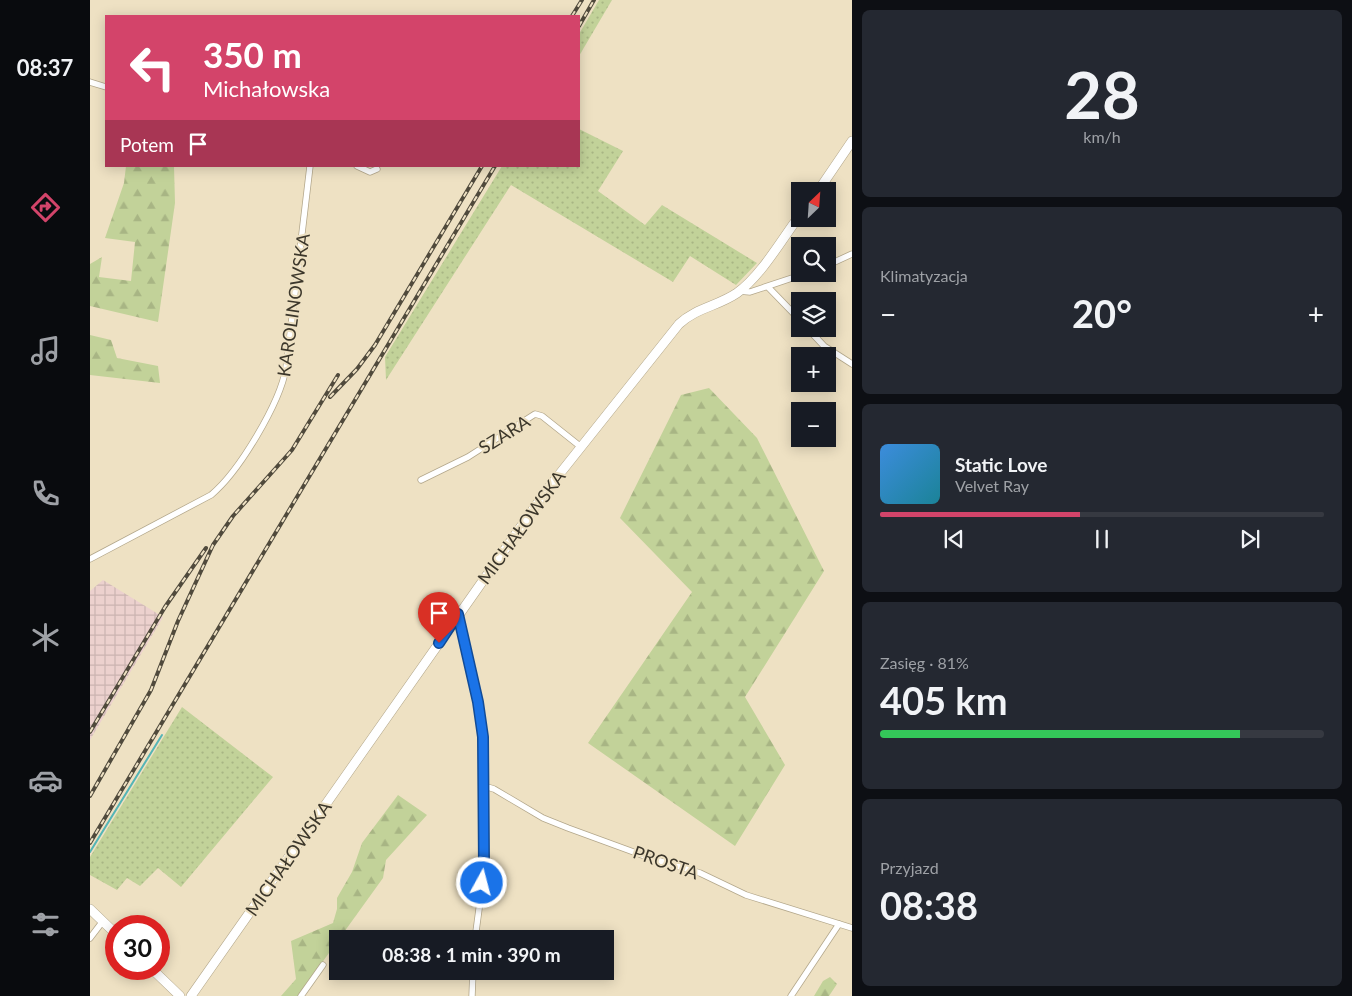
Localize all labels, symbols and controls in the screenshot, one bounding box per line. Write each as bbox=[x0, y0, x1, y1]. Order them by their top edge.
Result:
text: 350 m bbox=[203, 33, 302, 75]
icon: left bbox=[120, 35, 185, 100]
text: 08:37 bbox=[17, 54, 73, 81]
text: 28 bbox=[1064, 55, 1140, 133]
text: Michałowska bbox=[203, 75, 330, 102]
text: km/h bbox=[1083, 127, 1121, 146]
icon: arrive bbox=[184, 130, 212, 158]
text: Potem bbox=[120, 133, 174, 156]
north arrow bbox=[791, 182, 836, 228]
map controls bbox=[791, 182, 836, 447]
icon: directions bbox=[28, 190, 63, 225]
street label: KAROLINOWSKA bbox=[272, 231, 314, 378]
button: search bbox=[791, 237, 836, 282]
text: Klimatyzacja bbox=[880, 266, 968, 285]
text: 20° bbox=[1072, 290, 1132, 336]
button: layers bbox=[791, 292, 836, 337]
text: − bbox=[880, 297, 896, 331]
text: + bbox=[1308, 297, 1324, 331]
icon: music bbox=[28, 333, 63, 368]
button: + bbox=[791, 347, 836, 392]
button: − bbox=[791, 402, 836, 447]
street label: SZARA bbox=[474, 409, 534, 458]
text: Static Love bbox=[955, 453, 1047, 476]
street label: MICHAŁOWSKA bbox=[472, 465, 570, 588]
icon: phone bbox=[28, 476, 63, 511]
text: Velvet Ray bbox=[955, 476, 1029, 495]
icon: previous bbox=[940, 525, 968, 553]
icon: pause bbox=[1088, 525, 1116, 553]
icon: next bbox=[1236, 525, 1264, 553]
pin bbox=[418, 592, 460, 643]
icon: arrive bbox=[425, 599, 453, 627]
icon: climate bbox=[28, 620, 63, 655]
text: Zasięg · 81% bbox=[880, 653, 969, 672]
text: 405 km bbox=[880, 677, 1008, 723]
icon: car bbox=[28, 763, 63, 798]
street label: MICHAŁOWSKA bbox=[240, 796, 336, 920]
street label: PROSTA bbox=[630, 841, 702, 884]
position arrow bbox=[455, 856, 507, 908]
text: Przyjazd bbox=[880, 858, 939, 877]
text: 08:38 bbox=[880, 882, 978, 928]
icon: filters bbox=[28, 907, 63, 942]
speed limit sign: 30 bbox=[105, 915, 170, 980]
text: 08:38 · 1 min · 390 m bbox=[382, 943, 561, 966]

